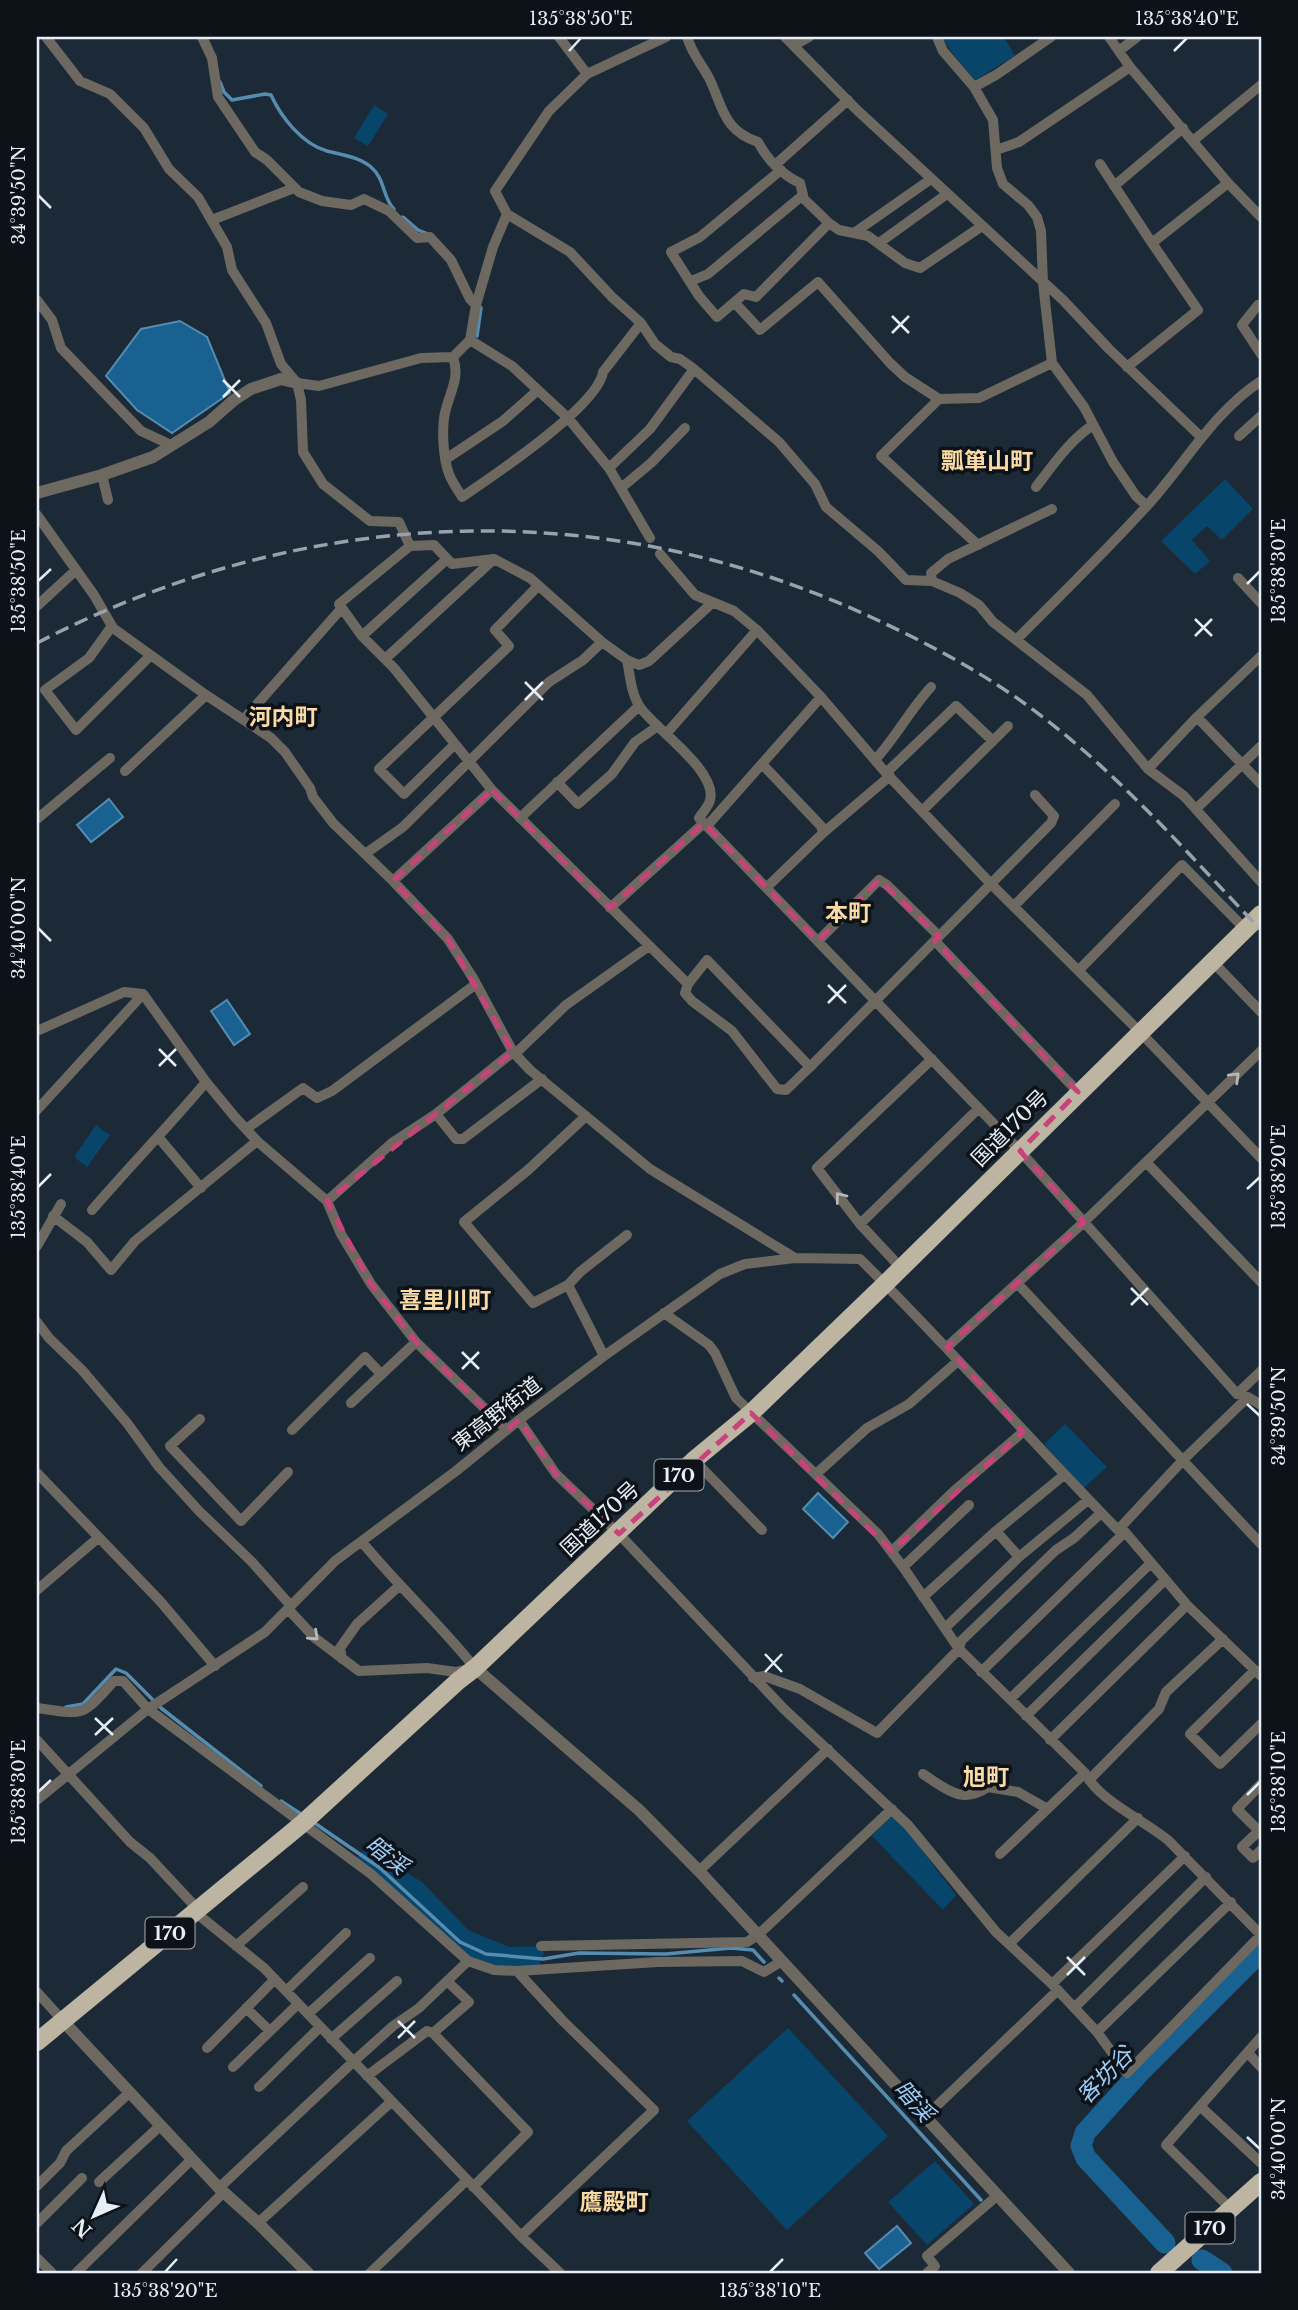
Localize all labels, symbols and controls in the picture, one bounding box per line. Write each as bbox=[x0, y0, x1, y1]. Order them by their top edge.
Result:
text: 135°38'50"E bbox=[529, 8, 633, 30]
text: 135°38'40"E bbox=[1135, 8, 1239, 30]
text: 34°39'50"N bbox=[8, 145, 30, 245]
district label: 瓢箪山町 bbox=[941, 447, 1033, 475]
text: 135°38'30"E bbox=[1268, 518, 1290, 624]
text: 135°38'50"E bbox=[8, 529, 30, 633]
district label: 河内町 bbox=[249, 703, 318, 731]
text: 34°40'00"N bbox=[8, 877, 30, 979]
district label: 本町 bbox=[825, 899, 871, 927]
one-way arrow bbox=[1227, 1072, 1240, 1085]
street label: 国道170号 bbox=[966, 1084, 1054, 1172]
text: 135°38'20"E bbox=[1268, 1124, 1290, 1230]
text: 135°38'40"E bbox=[8, 1135, 30, 1239]
one-way arrow bbox=[835, 1193, 848, 1205]
district label: 喜里川町 bbox=[399, 1286, 491, 1314]
text: 34°39'50"N bbox=[1268, 1366, 1290, 1466]
street label: 東高野街道 bbox=[448, 1371, 546, 1457]
road number: 170 bbox=[654, 1460, 704, 1490]
street label: 国道170号 bbox=[555, 1476, 645, 1562]
one-way arrow bbox=[306, 1627, 319, 1640]
text: 135°38'10"E bbox=[1268, 1731, 1290, 1833]
text: 135°38'30"E bbox=[8, 1739, 30, 1845]
district label: 旭町 bbox=[963, 1763, 1009, 1791]
water label: 暗渓 bbox=[360, 1830, 416, 1882]
road number: 170 bbox=[146, 1918, 194, 1949]
water label: 客坊谷 bbox=[1071, 2039, 1140, 2110]
water label: 暗渓 bbox=[888, 2075, 942, 2130]
text: 34°40'00"N bbox=[1268, 2098, 1290, 2200]
north arrow bbox=[60, 2180, 130, 2250]
district label: 鷹殿町 bbox=[580, 2188, 649, 2216]
road number: 170 bbox=[1186, 2212, 1234, 2244]
text: N bbox=[68, 2213, 97, 2242]
text: 135°38'20"E bbox=[112, 2280, 218, 2302]
text: 135°38'10"E bbox=[719, 2280, 821, 2302]

